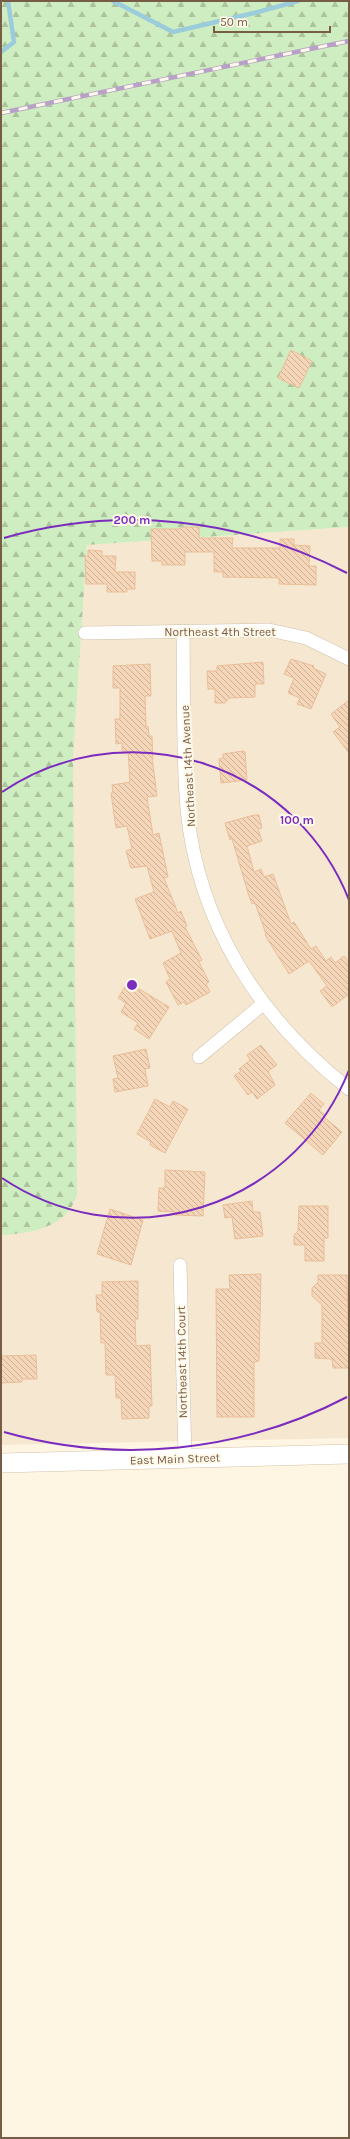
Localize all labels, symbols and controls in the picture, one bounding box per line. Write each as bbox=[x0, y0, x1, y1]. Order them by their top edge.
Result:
scale bar bbox=[214, 8, 330, 34]
text: 50 m bbox=[220, 15, 248, 29]
text: 200 m bbox=[114, 513, 150, 527]
street label: Northeast 4th Street bbox=[164, 625, 276, 639]
street label: Northeast 14th Avenue bbox=[178, 705, 198, 827]
text: 100 m bbox=[280, 813, 314, 827]
centre of rings bbox=[125, 978, 139, 992]
street label: Northeast 14th Court bbox=[174, 1305, 190, 1418]
street label: East Main Street bbox=[130, 1450, 221, 1468]

